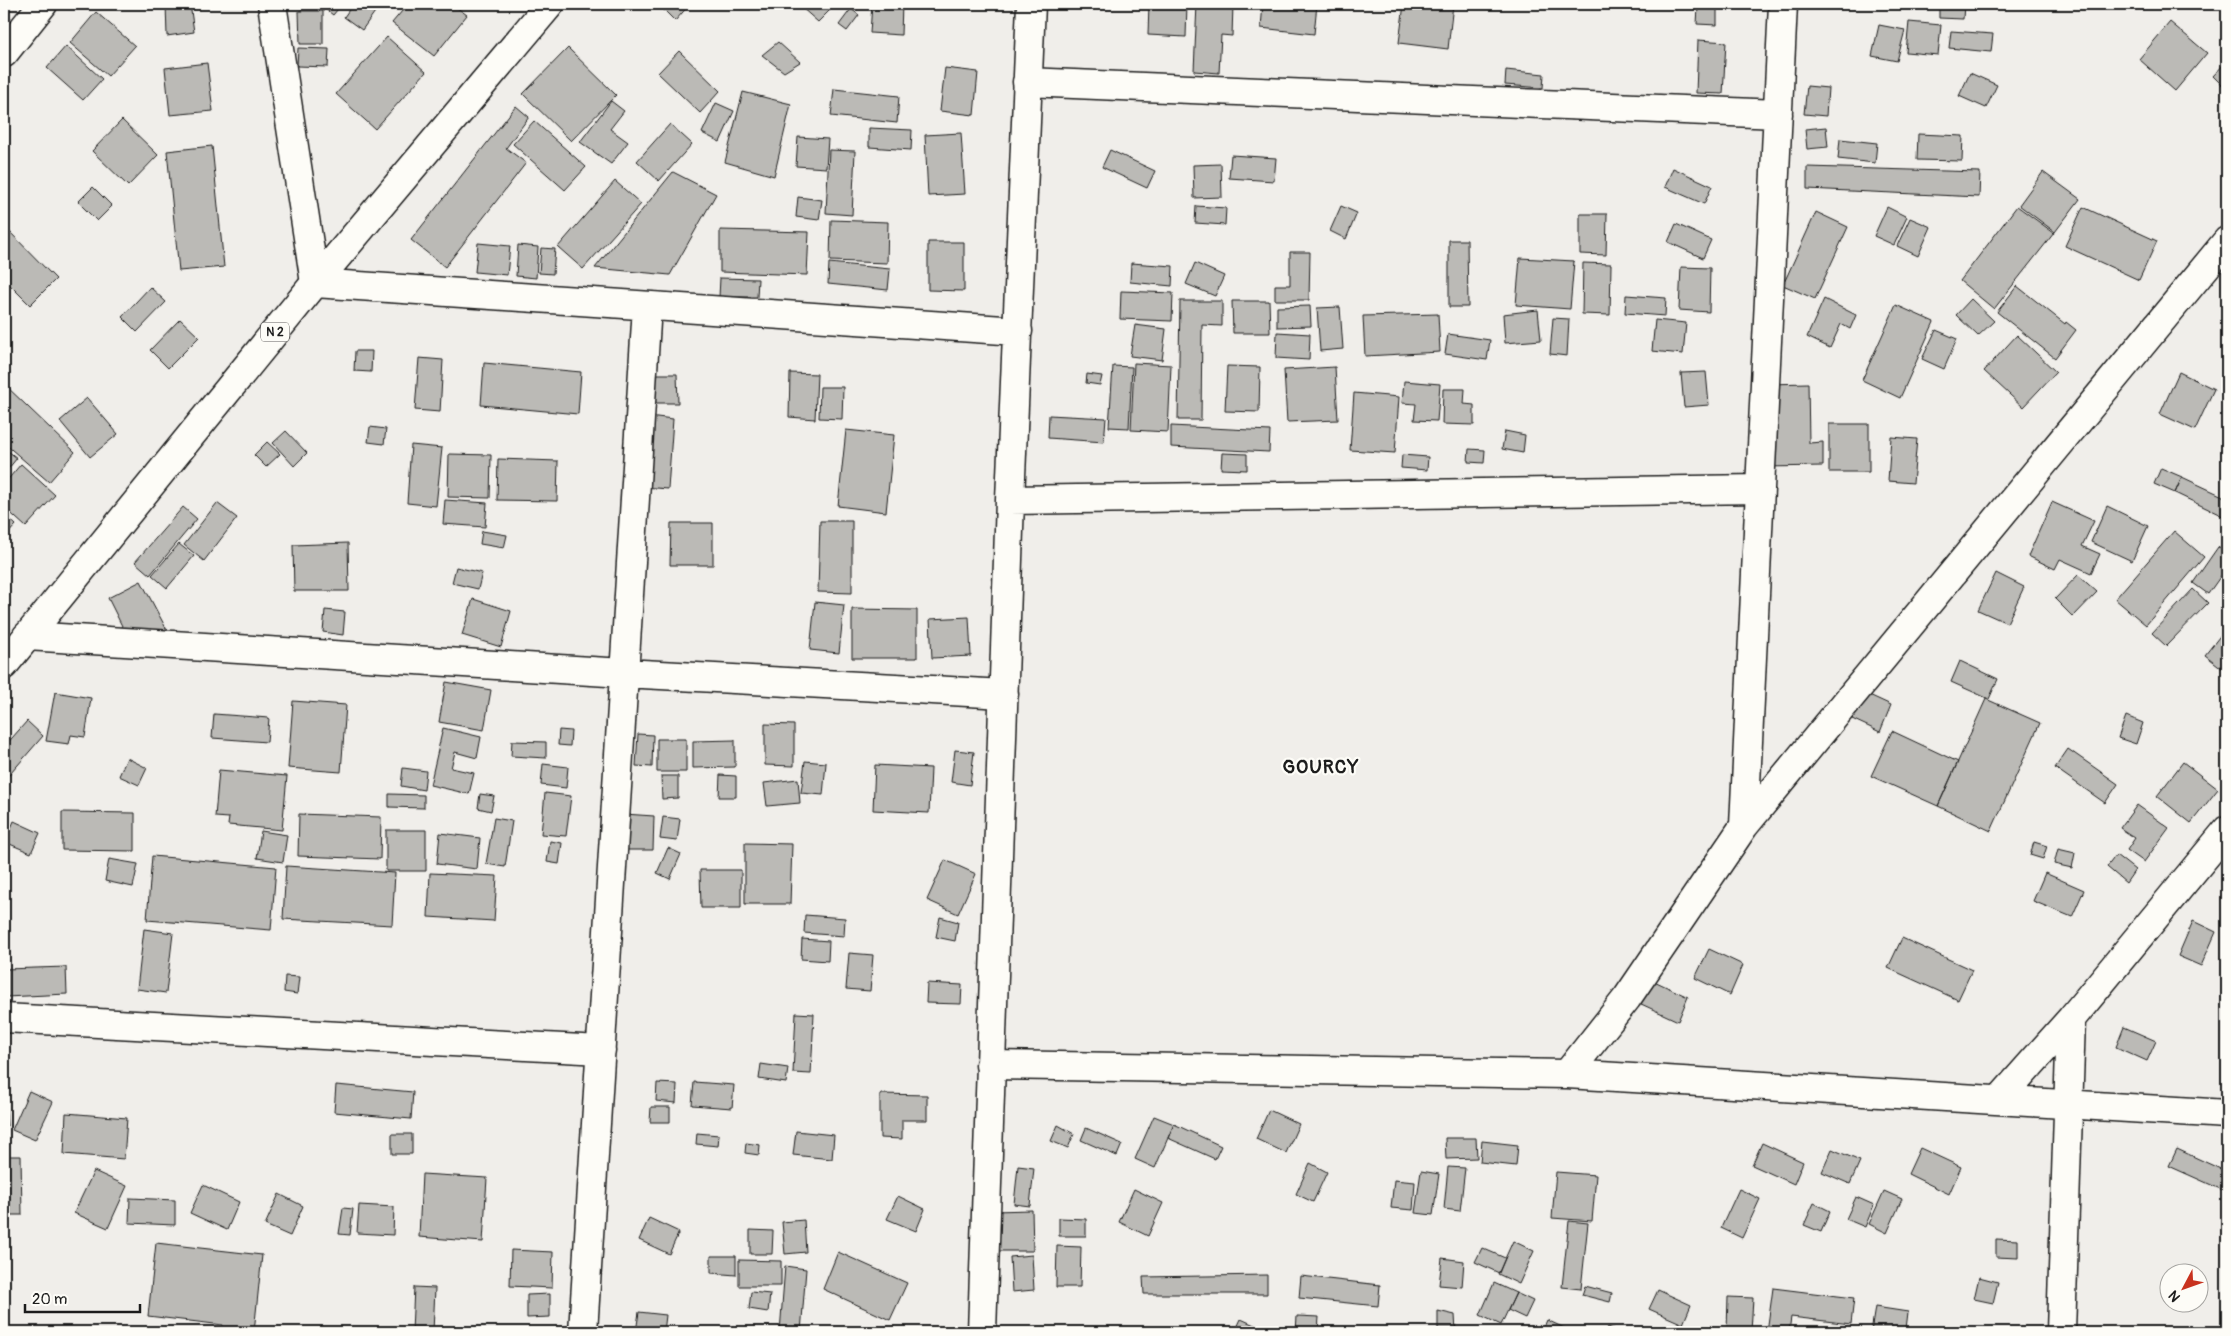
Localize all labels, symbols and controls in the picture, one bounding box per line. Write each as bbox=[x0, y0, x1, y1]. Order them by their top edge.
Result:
road number: N 2 bbox=[261, 322, 289, 342]
district label: GOURCY bbox=[1282, 755, 1360, 779]
north arrow bbox=[2158, 1264, 2208, 1314]
scale bar bbox=[25, 1281, 140, 1313]
text: N bbox=[2165, 1287, 2184, 1305]
text: 20 m bbox=[32, 1290, 67, 1309]

